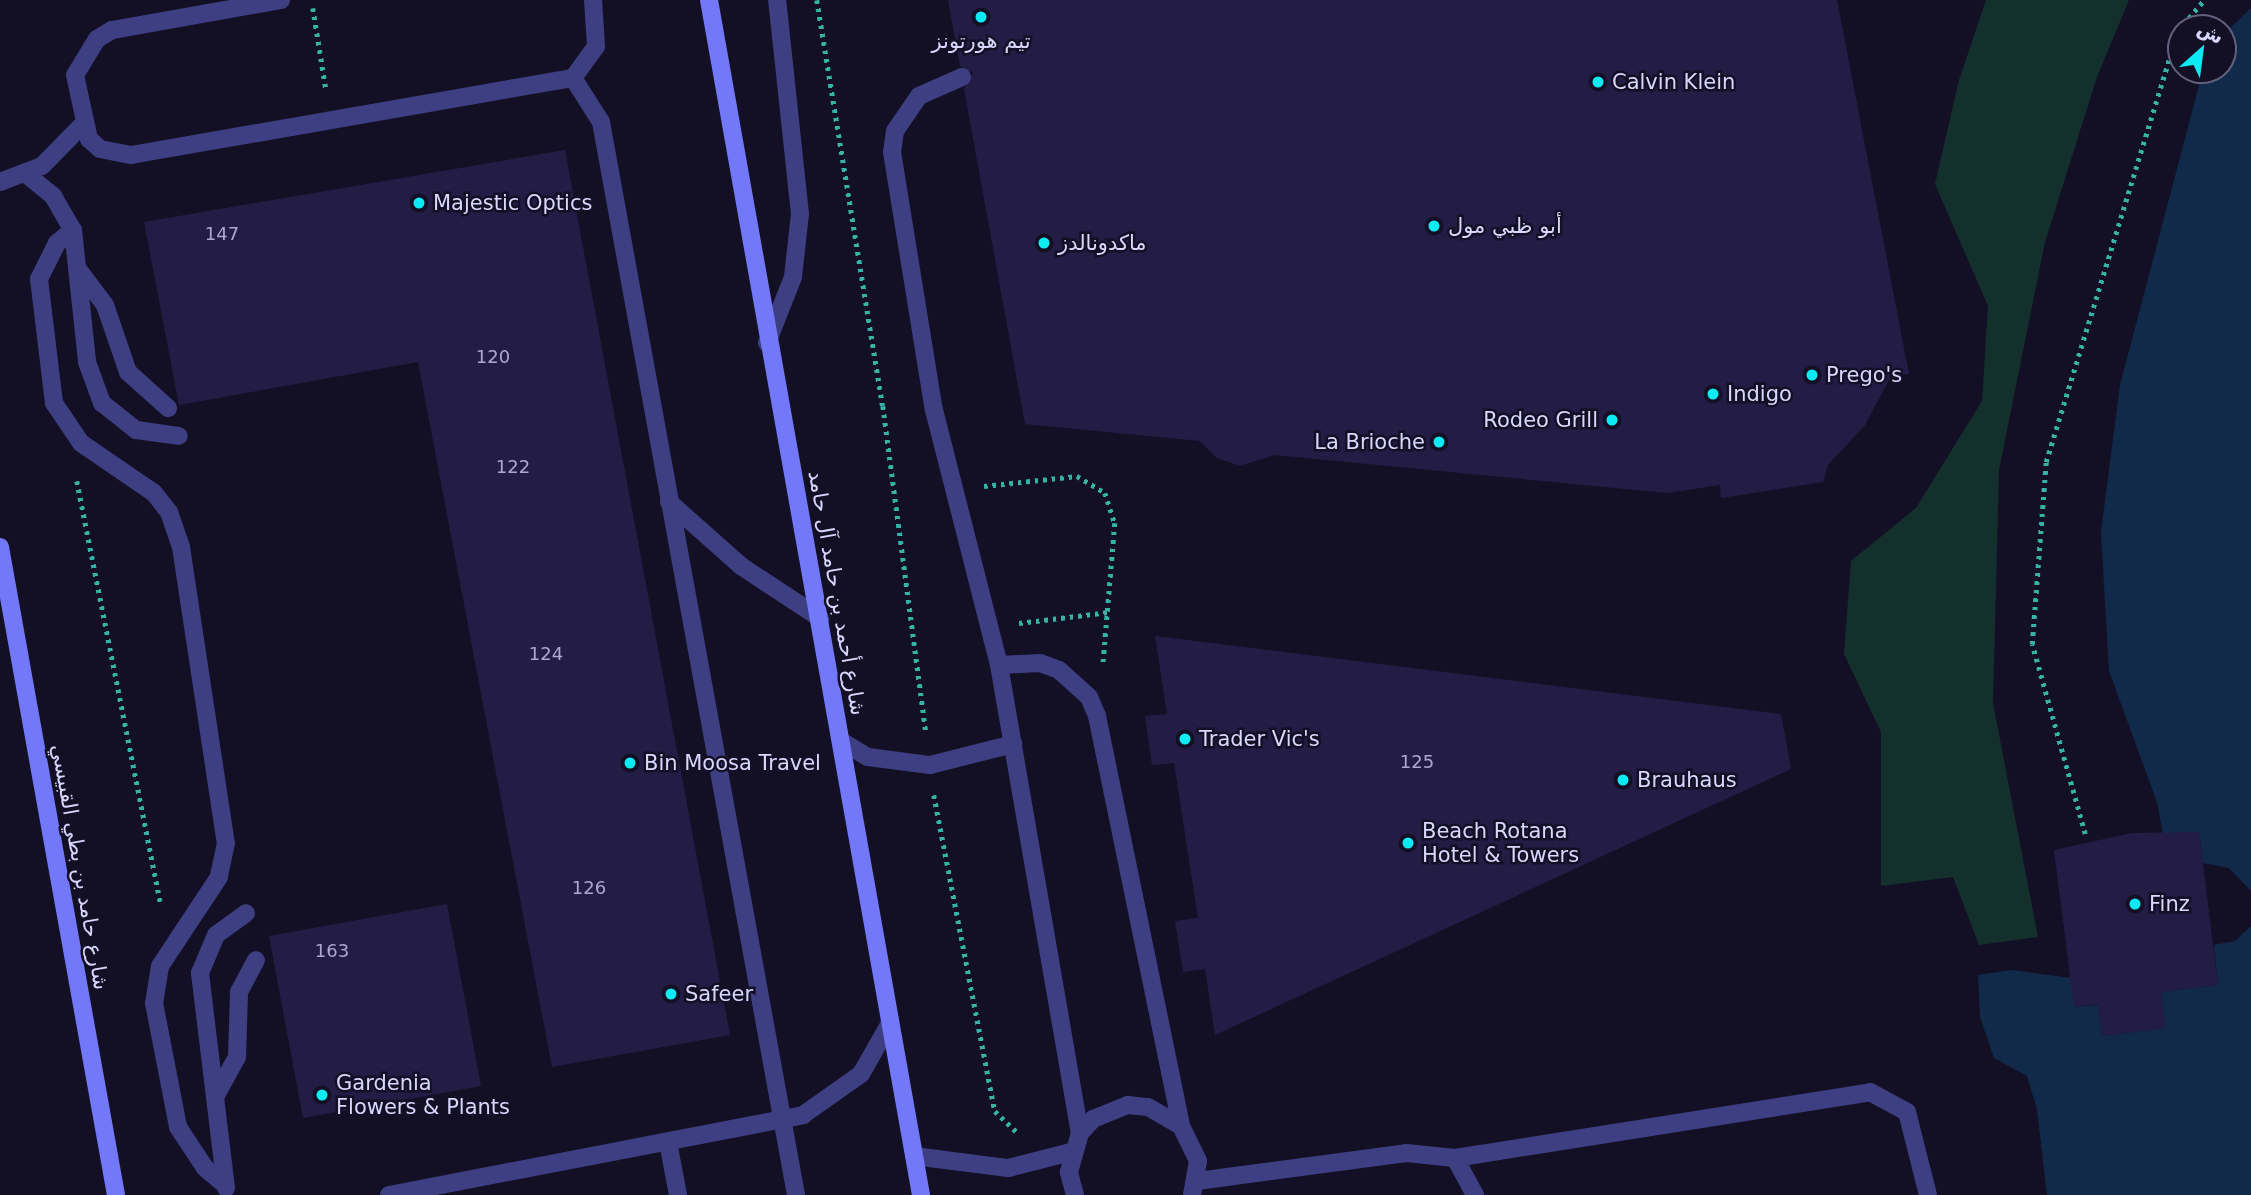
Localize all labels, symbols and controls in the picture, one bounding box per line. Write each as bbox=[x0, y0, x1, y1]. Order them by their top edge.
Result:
marker: تيم هورتونز bbox=[973, 9, 989, 25]
north arrow bbox=[2167, 14, 2237, 84]
text: ش bbox=[2194, 16, 2228, 48]
place label: تيم هورتونز bbox=[931, 28, 1031, 54]
place label: Calvin Klein bbox=[1612, 69, 1735, 95]
marker: Calvin Klein bbox=[1590, 74, 1606, 90]
place label: Majestic Optics bbox=[433, 190, 592, 216]
marker: Majestic Optics bbox=[411, 195, 427, 211]
place label: أبو ظبي مول bbox=[1448, 213, 1562, 239]
marker: أبو ظبي مول bbox=[1426, 218, 1442, 234]
house number: 147 bbox=[205, 223, 239, 245]
place label: ماكدونالدز bbox=[1058, 230, 1147, 256]
marker: ماكدونالدز bbox=[1036, 235, 1052, 251]
house number: 120 bbox=[476, 346, 510, 368]
place label: Prego's bbox=[1826, 362, 1902, 388]
marker: Prego's bbox=[1804, 367, 1820, 383]
place label: Indigo bbox=[1727, 381, 1792, 407]
marker: Indigo bbox=[1705, 386, 1721, 402]
place label: Rodeo Grill bbox=[1483, 407, 1598, 433]
marker: Rodeo Grill bbox=[1604, 412, 1620, 428]
place label: La Brioche bbox=[1314, 429, 1425, 455]
marker: La Brioche bbox=[1431, 434, 1447, 450]
house number: 122 bbox=[496, 456, 530, 478]
street label: شارع أحمد بن حامد آل حامد bbox=[803, 469, 871, 717]
house number: 124 bbox=[529, 643, 563, 665]
place label: Trader Vic's bbox=[1199, 726, 1320, 752]
marker: Trader Vic's bbox=[1177, 731, 1193, 747]
street label: شارع حامد بن بطي القبيسي bbox=[46, 742, 114, 992]
place label: Bin Moosa Travel bbox=[644, 750, 821, 776]
house number: 125 bbox=[1400, 751, 1434, 773]
marker: Bin Moosa Travel bbox=[622, 755, 638, 771]
place label: Brauhaus bbox=[1637, 767, 1737, 793]
marker: Brauhaus bbox=[1615, 772, 1631, 788]
place label: Beach Rotana Hotel & Towers bbox=[1422, 818, 1579, 868]
marker: Beach Rotana Hotel & Towers bbox=[1400, 835, 1416, 851]
house number: 126 bbox=[572, 877, 606, 899]
place label: Finz bbox=[2149, 891, 2190, 917]
marker: Finz bbox=[2127, 896, 2143, 912]
house number: 163 bbox=[315, 940, 349, 962]
place label: Safeer bbox=[685, 981, 753, 1007]
marker: Safeer bbox=[663, 986, 679, 1002]
place label: Gardenia Flowers & Plants bbox=[336, 1070, 510, 1120]
marker: Gardenia Flowers & Plants bbox=[314, 1087, 330, 1103]

